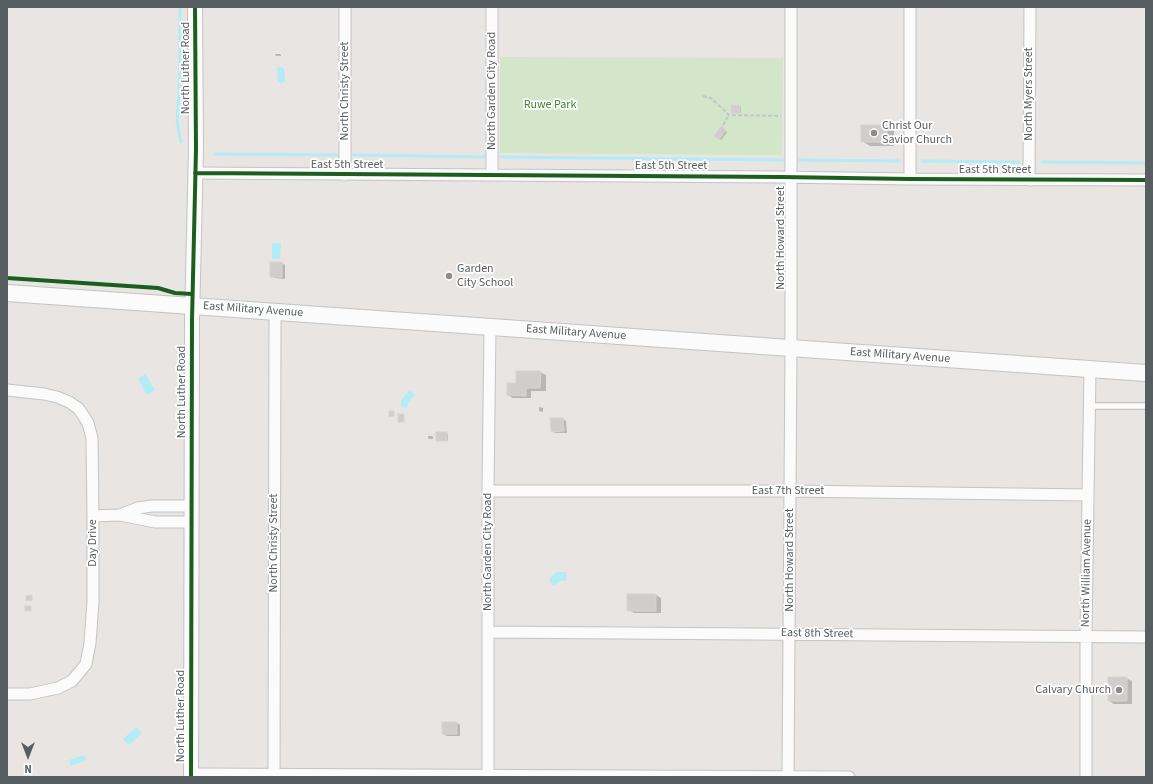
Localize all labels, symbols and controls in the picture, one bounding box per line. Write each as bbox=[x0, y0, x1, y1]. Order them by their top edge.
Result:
street label: North Luther Road bbox=[179, 22, 193, 114]
street label: North Garden City Road bbox=[485, 32, 499, 150]
street label: North Christy Street bbox=[338, 42, 352, 140]
street label: North Myers Street bbox=[1022, 47, 1036, 141]
park label: Ruwe Park bbox=[524, 98, 576, 112]
place label: Christ Our Savior Church bbox=[882, 119, 952, 147]
marker: Christ Our Savior Church bbox=[869, 128, 879, 138]
street label: East 5th Street bbox=[311, 158, 383, 172]
street label: East 5th Street bbox=[635, 159, 707, 173]
street label: East 5th Street bbox=[959, 163, 1031, 177]
street label: North Howard Street bbox=[774, 186, 788, 290]
place label: Garden City School bbox=[457, 262, 513, 290]
marker: Garden City School bbox=[444, 271, 454, 281]
street label: East Military Avenue bbox=[202, 299, 304, 321]
street label: East Military Avenue bbox=[525, 322, 627, 344]
street label: East Military Avenue bbox=[849, 345, 951, 367]
street label: North Luther Road bbox=[175, 346, 189, 438]
street label: East 7th Street bbox=[752, 484, 824, 498]
street label: North Garden City Road bbox=[481, 493, 495, 611]
street label: North Christy Street bbox=[267, 494, 281, 592]
street label: North Howard Street bbox=[783, 508, 797, 612]
street label: Day Drive bbox=[86, 519, 100, 567]
street label: North William Avenue bbox=[1079, 519, 1095, 627]
street label: East 8th Street bbox=[781, 626, 853, 642]
street label: North Luther Road bbox=[174, 670, 188, 762]
place label: Calvary Church bbox=[1035, 683, 1111, 697]
marker: Calvary Church bbox=[1114, 685, 1124, 695]
north arrow bbox=[8, 736, 48, 776]
text: N bbox=[24, 761, 32, 776]

